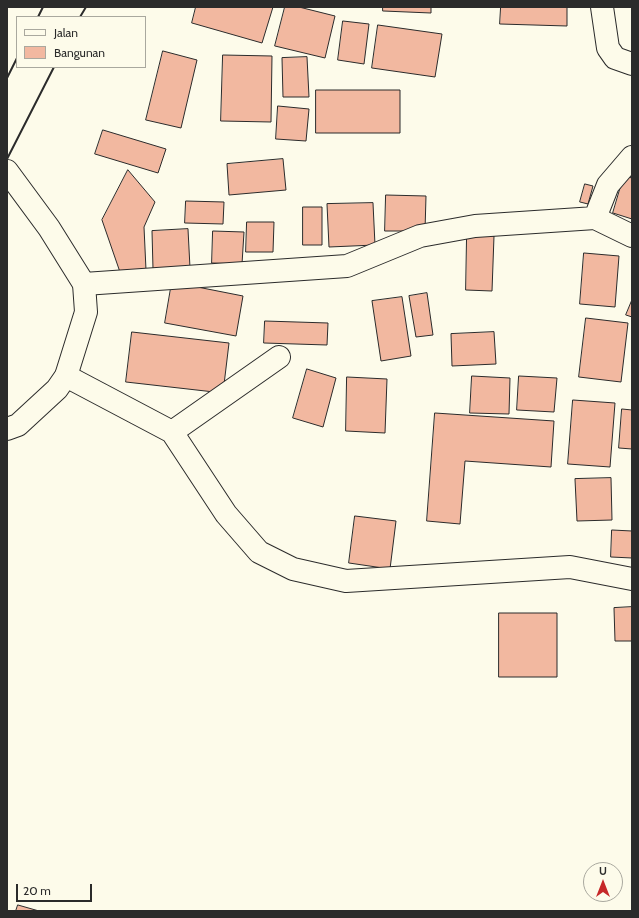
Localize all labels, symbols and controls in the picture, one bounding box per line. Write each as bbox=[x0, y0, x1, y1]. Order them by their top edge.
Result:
legend bbox=[16, 16, 146, 68]
text: Jalan bbox=[54, 25, 78, 40]
text: Bangunan bbox=[54, 45, 105, 60]
north arrow bbox=[583, 862, 623, 902]
text: U bbox=[599, 864, 607, 878]
scale bar bbox=[18, 876, 94, 902]
text: 20 m bbox=[23, 883, 51, 898]

